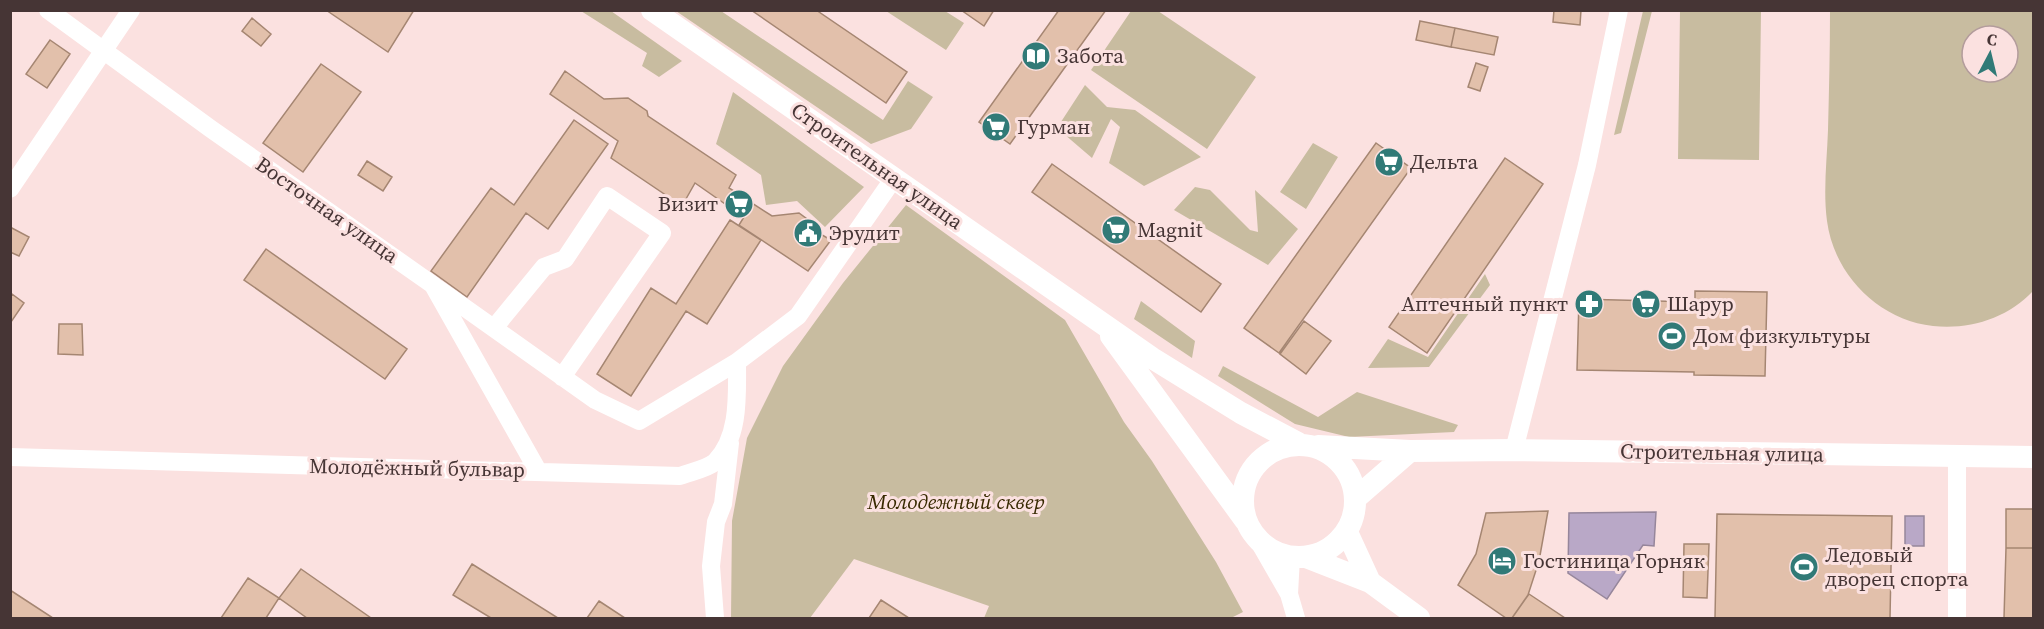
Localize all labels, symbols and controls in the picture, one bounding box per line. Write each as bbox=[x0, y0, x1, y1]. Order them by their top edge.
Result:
north arrow bbox=[1960, 24, 2020, 84]
text: С bbox=[1986, 28, 1998, 51]
library icon: Забота bbox=[1020, 40, 1052, 72]
place label: Забота bbox=[1057, 41, 1124, 70]
street label: Строительная улица bbox=[785, 95, 969, 236]
supermarket icon: Гурман bbox=[980, 111, 1012, 143]
place label: Гурман bbox=[1017, 112, 1090, 141]
supermarket icon: Дельта bbox=[1373, 146, 1405, 178]
place label: Дельта bbox=[1410, 147, 1479, 176]
street label: Восточная улица bbox=[250, 149, 405, 270]
supermarket icon: Визит bbox=[723, 188, 755, 220]
place label: Визит bbox=[658, 189, 718, 218]
supermarket icon: Magnit bbox=[1100, 214, 1132, 246]
place label: Magnit bbox=[1137, 215, 1203, 244]
public building icon: Эрудит bbox=[792, 217, 824, 249]
place label: Эрудит bbox=[829, 218, 900, 247]
pharmacy icon: Аптечный пункт bbox=[1573, 288, 1605, 320]
supermarket icon: Шарур bbox=[1630, 288, 1662, 320]
place label: Аптечный пункт bbox=[1401, 289, 1568, 318]
place label: Шарур bbox=[1667, 289, 1734, 318]
sports icon: Дом физкультуры bbox=[1656, 320, 1688, 352]
place label: Дом физкультуры bbox=[1693, 321, 1871, 350]
street label: Строительная улица bbox=[1620, 436, 1824, 469]
street label: Молодёжный бульвар bbox=[309, 451, 525, 484]
park label: Молодежный сквер bbox=[867, 487, 1045, 516]
place label: Ледовый дворец спорта bbox=[1825, 540, 1969, 593]
hotel icon: Гостиница Горняк bbox=[1486, 545, 1518, 577]
place label: Гостиница Горняк bbox=[1523, 546, 1705, 575]
sports icon: Ледовый дворец спорта bbox=[1788, 551, 1820, 583]

